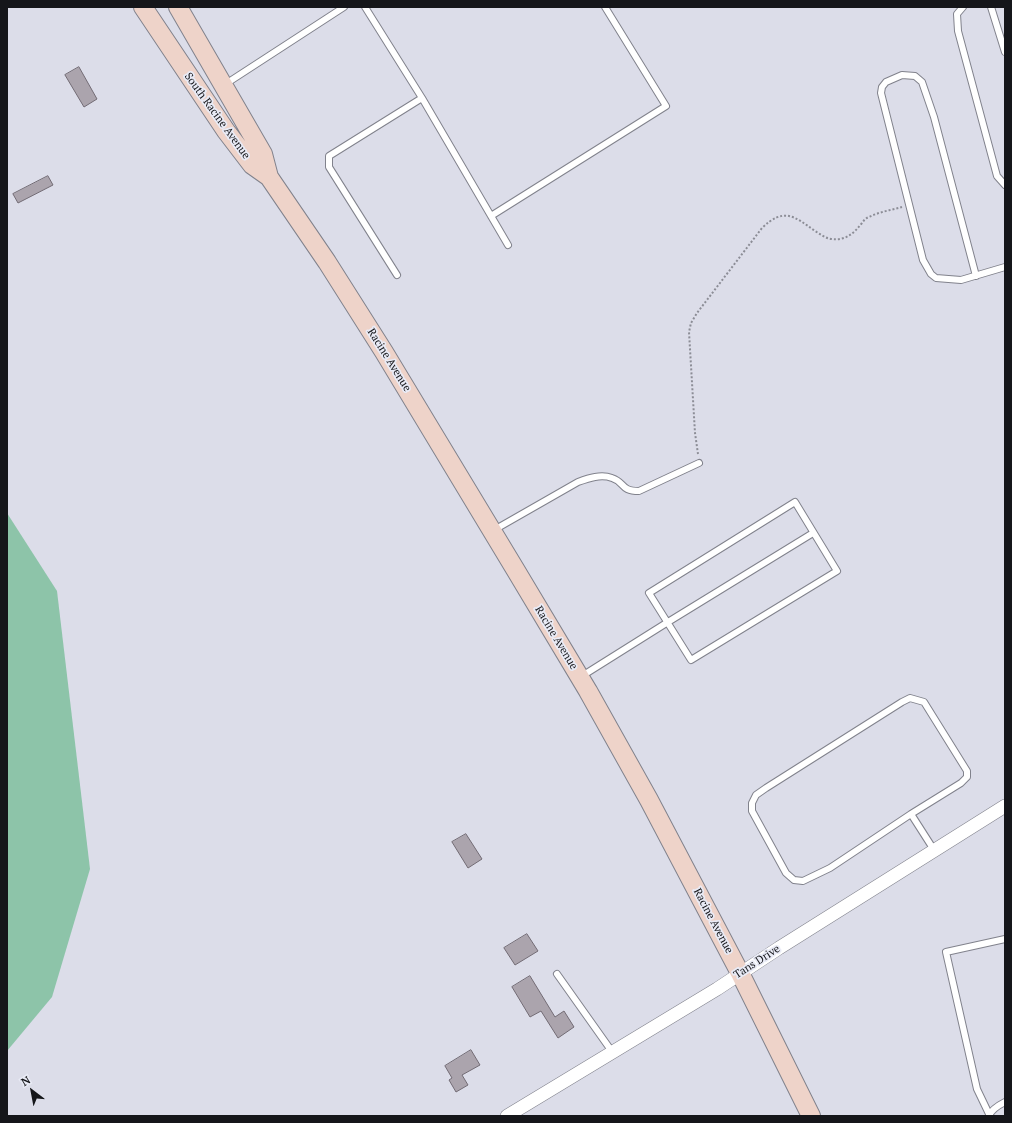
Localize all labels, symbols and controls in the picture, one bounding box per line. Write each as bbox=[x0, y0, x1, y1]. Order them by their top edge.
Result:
street label: South Racine Avenue bbox=[181, 70, 253, 162]
street label: Racine Avenue bbox=[364, 326, 414, 394]
street label: Racine Avenue bbox=[532, 604, 580, 672]
street label: Racine Avenue bbox=[690, 886, 736, 956]
street label: Tans Drive bbox=[731, 942, 783, 982]
north arrow bbox=[12, 1071, 52, 1111]
text: N bbox=[18, 1073, 33, 1089]

